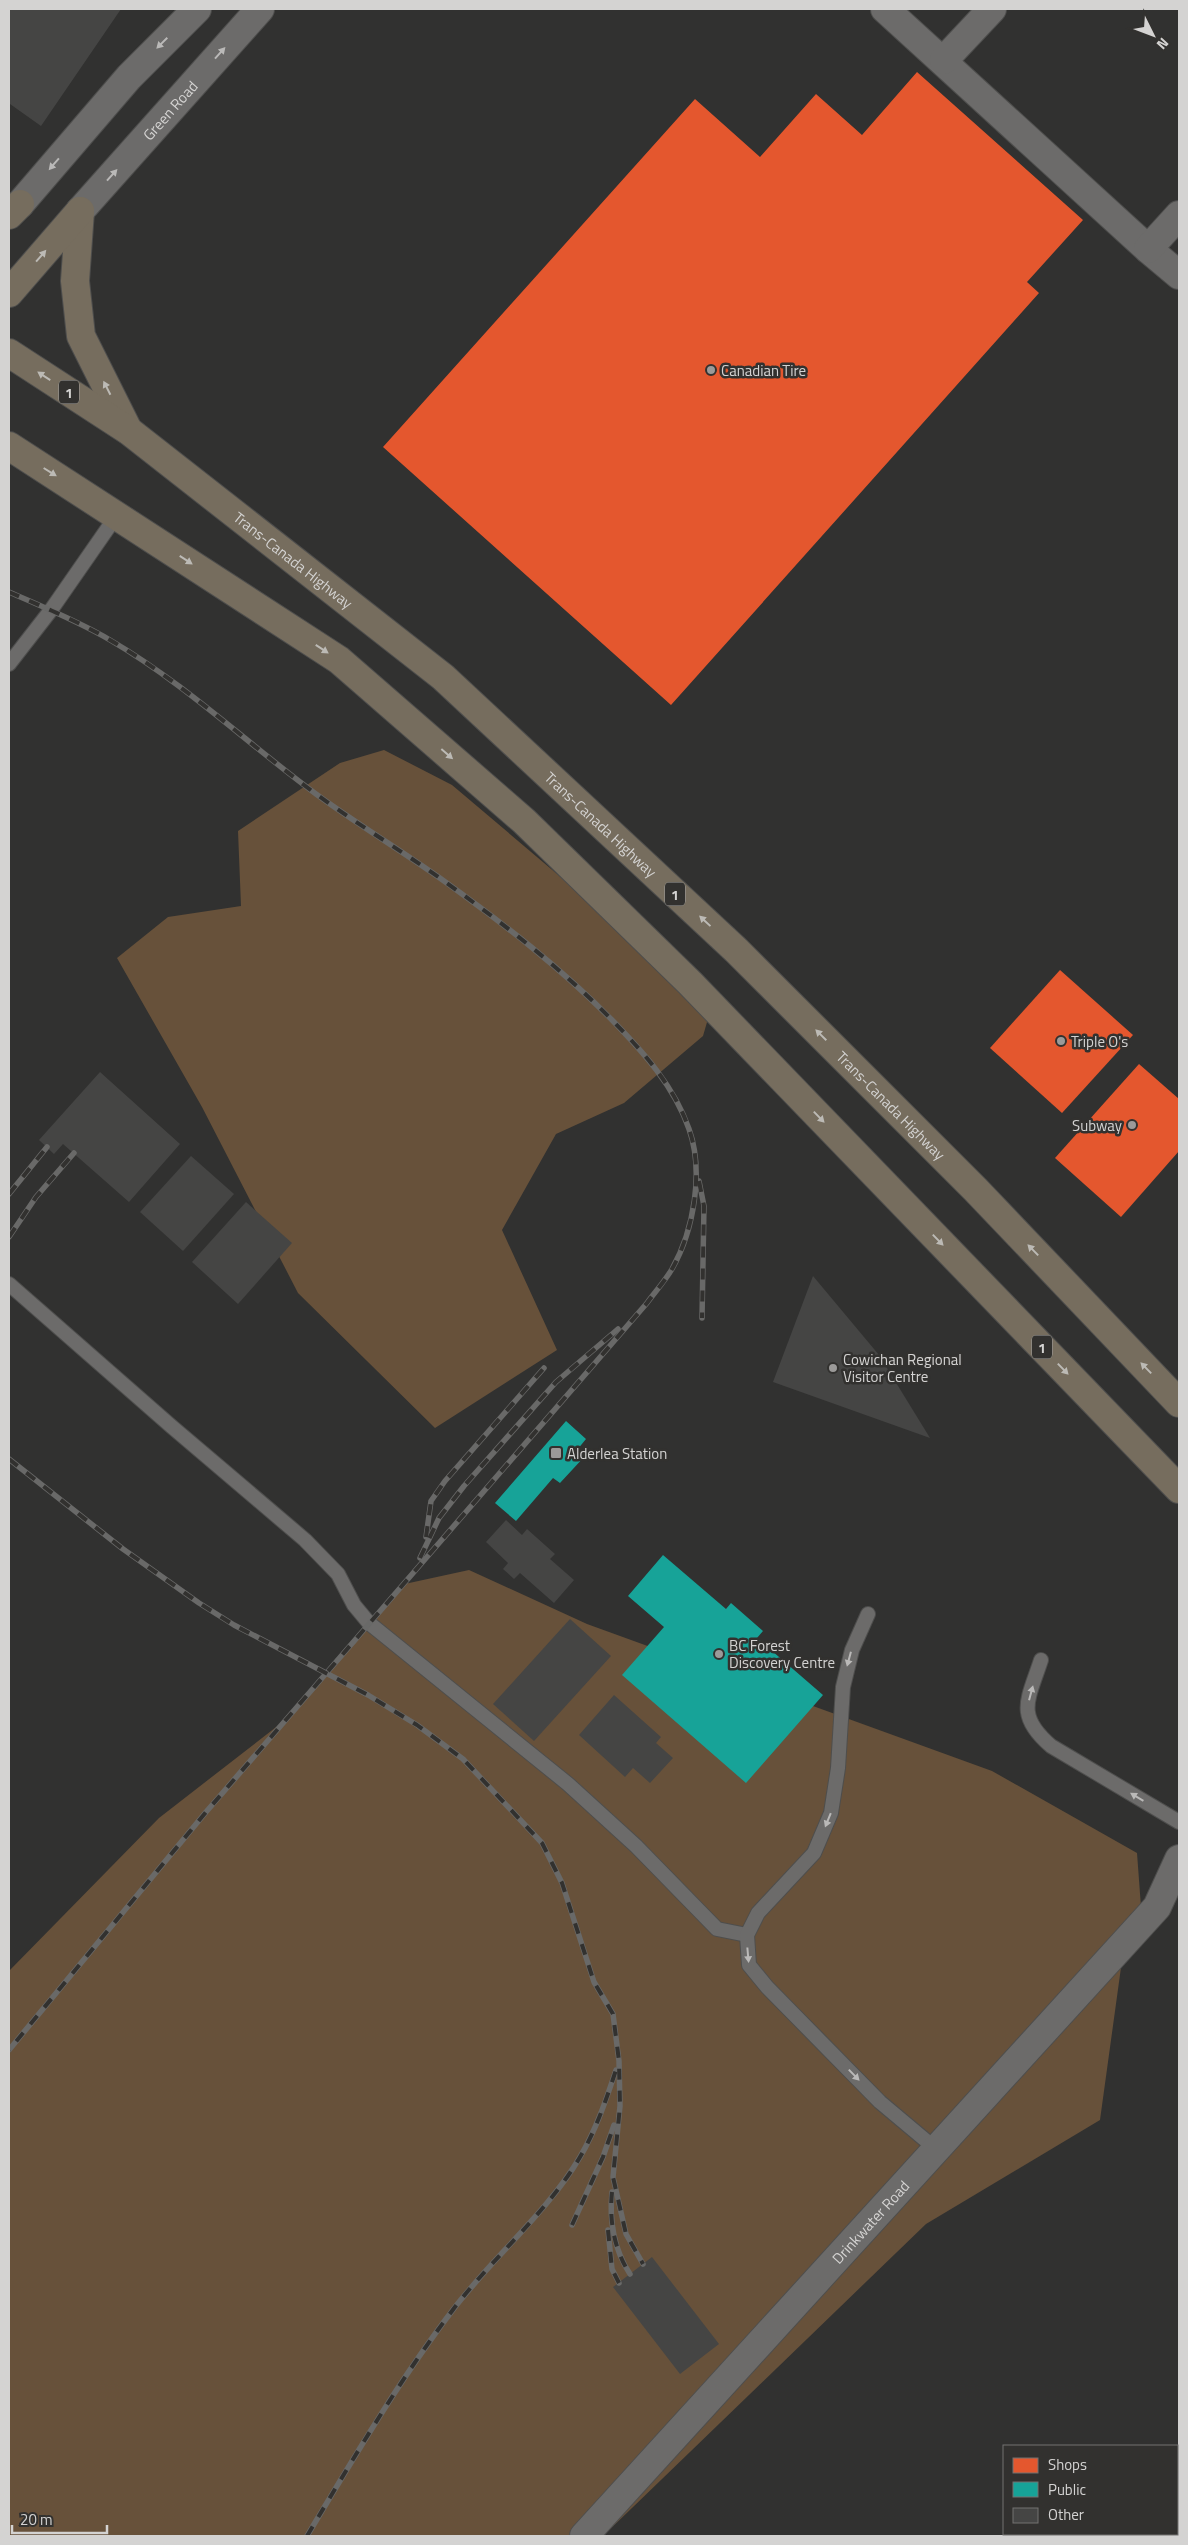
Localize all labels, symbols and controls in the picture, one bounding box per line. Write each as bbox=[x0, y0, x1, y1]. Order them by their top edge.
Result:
north arrow bbox=[1128, 10, 1178, 60]
text: N bbox=[1152, 33, 1174, 55]
one-way arrow bbox=[156, 37, 168, 49]
one-way arrow bbox=[214, 47, 225, 59]
street label: Green Road bbox=[137, 75, 203, 145]
one-way arrow bbox=[48, 158, 60, 170]
one-way arrow bbox=[106, 169, 118, 181]
one-way arrow bbox=[35, 250, 46, 263]
place label: Canadian Tire bbox=[721, 359, 806, 382]
marker: Canadian Tire bbox=[705, 364, 717, 376]
one-way arrow bbox=[37, 371, 51, 381]
road number: 1 bbox=[59, 381, 79, 404]
one-way arrow bbox=[103, 381, 111, 395]
one-way arrow bbox=[43, 467, 57, 477]
street label: Trans-Canada Highway bbox=[229, 506, 358, 614]
one-way arrow bbox=[180, 556, 193, 565]
one-way arrow bbox=[316, 645, 329, 654]
one-way arrow bbox=[440, 748, 452, 760]
street label: Trans-Canada Highway bbox=[540, 766, 662, 882]
road number: 1 bbox=[665, 882, 685, 906]
one-way arrow bbox=[699, 915, 711, 927]
one-way arrow bbox=[815, 1029, 827, 1041]
place label: Triple O's bbox=[1071, 1030, 1128, 1053]
marker: Triple O's bbox=[1055, 1035, 1067, 1047]
street label: Trans-Canada Highway bbox=[831, 1045, 951, 1165]
one-way arrow bbox=[813, 1111, 825, 1123]
place label: Subway bbox=[1072, 1114, 1122, 1137]
marker: Subway bbox=[1126, 1119, 1138, 1131]
one-way arrow bbox=[932, 1233, 944, 1245]
one-way arrow bbox=[1028, 1244, 1040, 1256]
road number: 1 bbox=[1032, 1335, 1052, 1358]
place label: Cowichan Regional Visitor Centre bbox=[843, 1348, 962, 1388]
marker: Cowichan Regional Visitor Centre bbox=[827, 1362, 839, 1374]
one-way arrow bbox=[1140, 1362, 1152, 1374]
one-way arrow bbox=[1057, 1363, 1069, 1375]
place label: Alderlea Station bbox=[567, 1442, 667, 1465]
marker: Alderlea Station bbox=[549, 1446, 563, 1460]
place label: BC Forest Discovery Centre bbox=[729, 1634, 835, 1674]
marker: BC Forest Discovery Centre bbox=[713, 1648, 725, 1660]
one-way arrow bbox=[845, 1652, 853, 1667]
one-way arrow bbox=[1027, 1686, 1035, 1701]
one-way arrow bbox=[1131, 1793, 1144, 1802]
one-way arrow bbox=[824, 1813, 832, 1828]
one-way arrow bbox=[745, 1947, 753, 1963]
one-way arrow bbox=[848, 2068, 860, 2080]
street label: Drinkwater Road bbox=[826, 2175, 914, 2269]
legend bbox=[1003, 2445, 1178, 2535]
text: Shops bbox=[1048, 2453, 1087, 2476]
text: Public bbox=[1048, 2478, 1086, 2501]
scale bar bbox=[12, 2502, 108, 2534]
text: Other bbox=[1048, 2503, 1084, 2526]
text: 20 m bbox=[20, 2508, 53, 2531]

